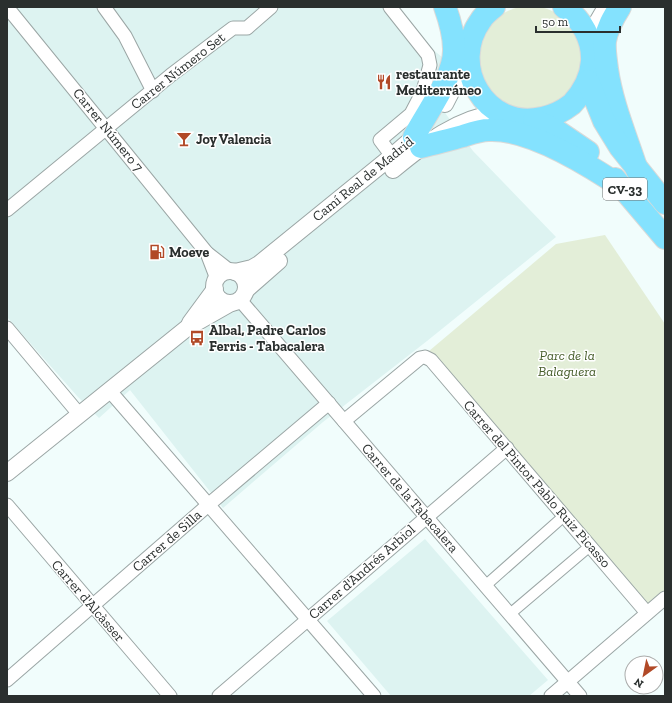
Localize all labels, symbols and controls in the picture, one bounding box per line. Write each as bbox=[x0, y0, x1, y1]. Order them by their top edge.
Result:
scale bar bbox=[536, 8, 620, 34]
text: 50 m bbox=[542, 15, 569, 29]
street label: Carrer Número Set bbox=[127, 28, 229, 113]
place label: restaurante Mediterráneo bbox=[396, 66, 482, 99]
restaurant icon: restaurante Mediterráneo bbox=[375, 73, 393, 91]
street label: Carrer Número 7 bbox=[69, 85, 147, 175]
bar icon: Joy Valencia bbox=[175, 130, 193, 148]
place label: Joy Valencia bbox=[196, 131, 271, 148]
street label: Camí Real de Madrid bbox=[309, 133, 417, 225]
road number: CV-33 bbox=[603, 178, 647, 200]
fuel station icon: Moeve bbox=[148, 243, 166, 261]
place label: Moeve bbox=[169, 244, 209, 261]
place label: Albal, Padre Carlos Ferris - Tabacalera bbox=[209, 322, 327, 355]
bus stop icon: Albal, Padre Carlos Ferris - Tabacalera bbox=[188, 329, 206, 347]
park label: Parc de la Balaguera bbox=[538, 347, 596, 380]
street label: Carrer del Pintor Pablo Ruiz Picasso bbox=[460, 397, 614, 571]
street label: Carrer de la Tabacalera bbox=[358, 440, 462, 556]
street label: Carrer de Silla bbox=[129, 506, 205, 576]
street label: Carrer d'Andrés Arbiol bbox=[305, 521, 419, 623]
street label: Carrer d'Alcàsser bbox=[48, 557, 128, 646]
north arrow bbox=[624, 655, 664, 695]
text: N bbox=[631, 675, 646, 691]

